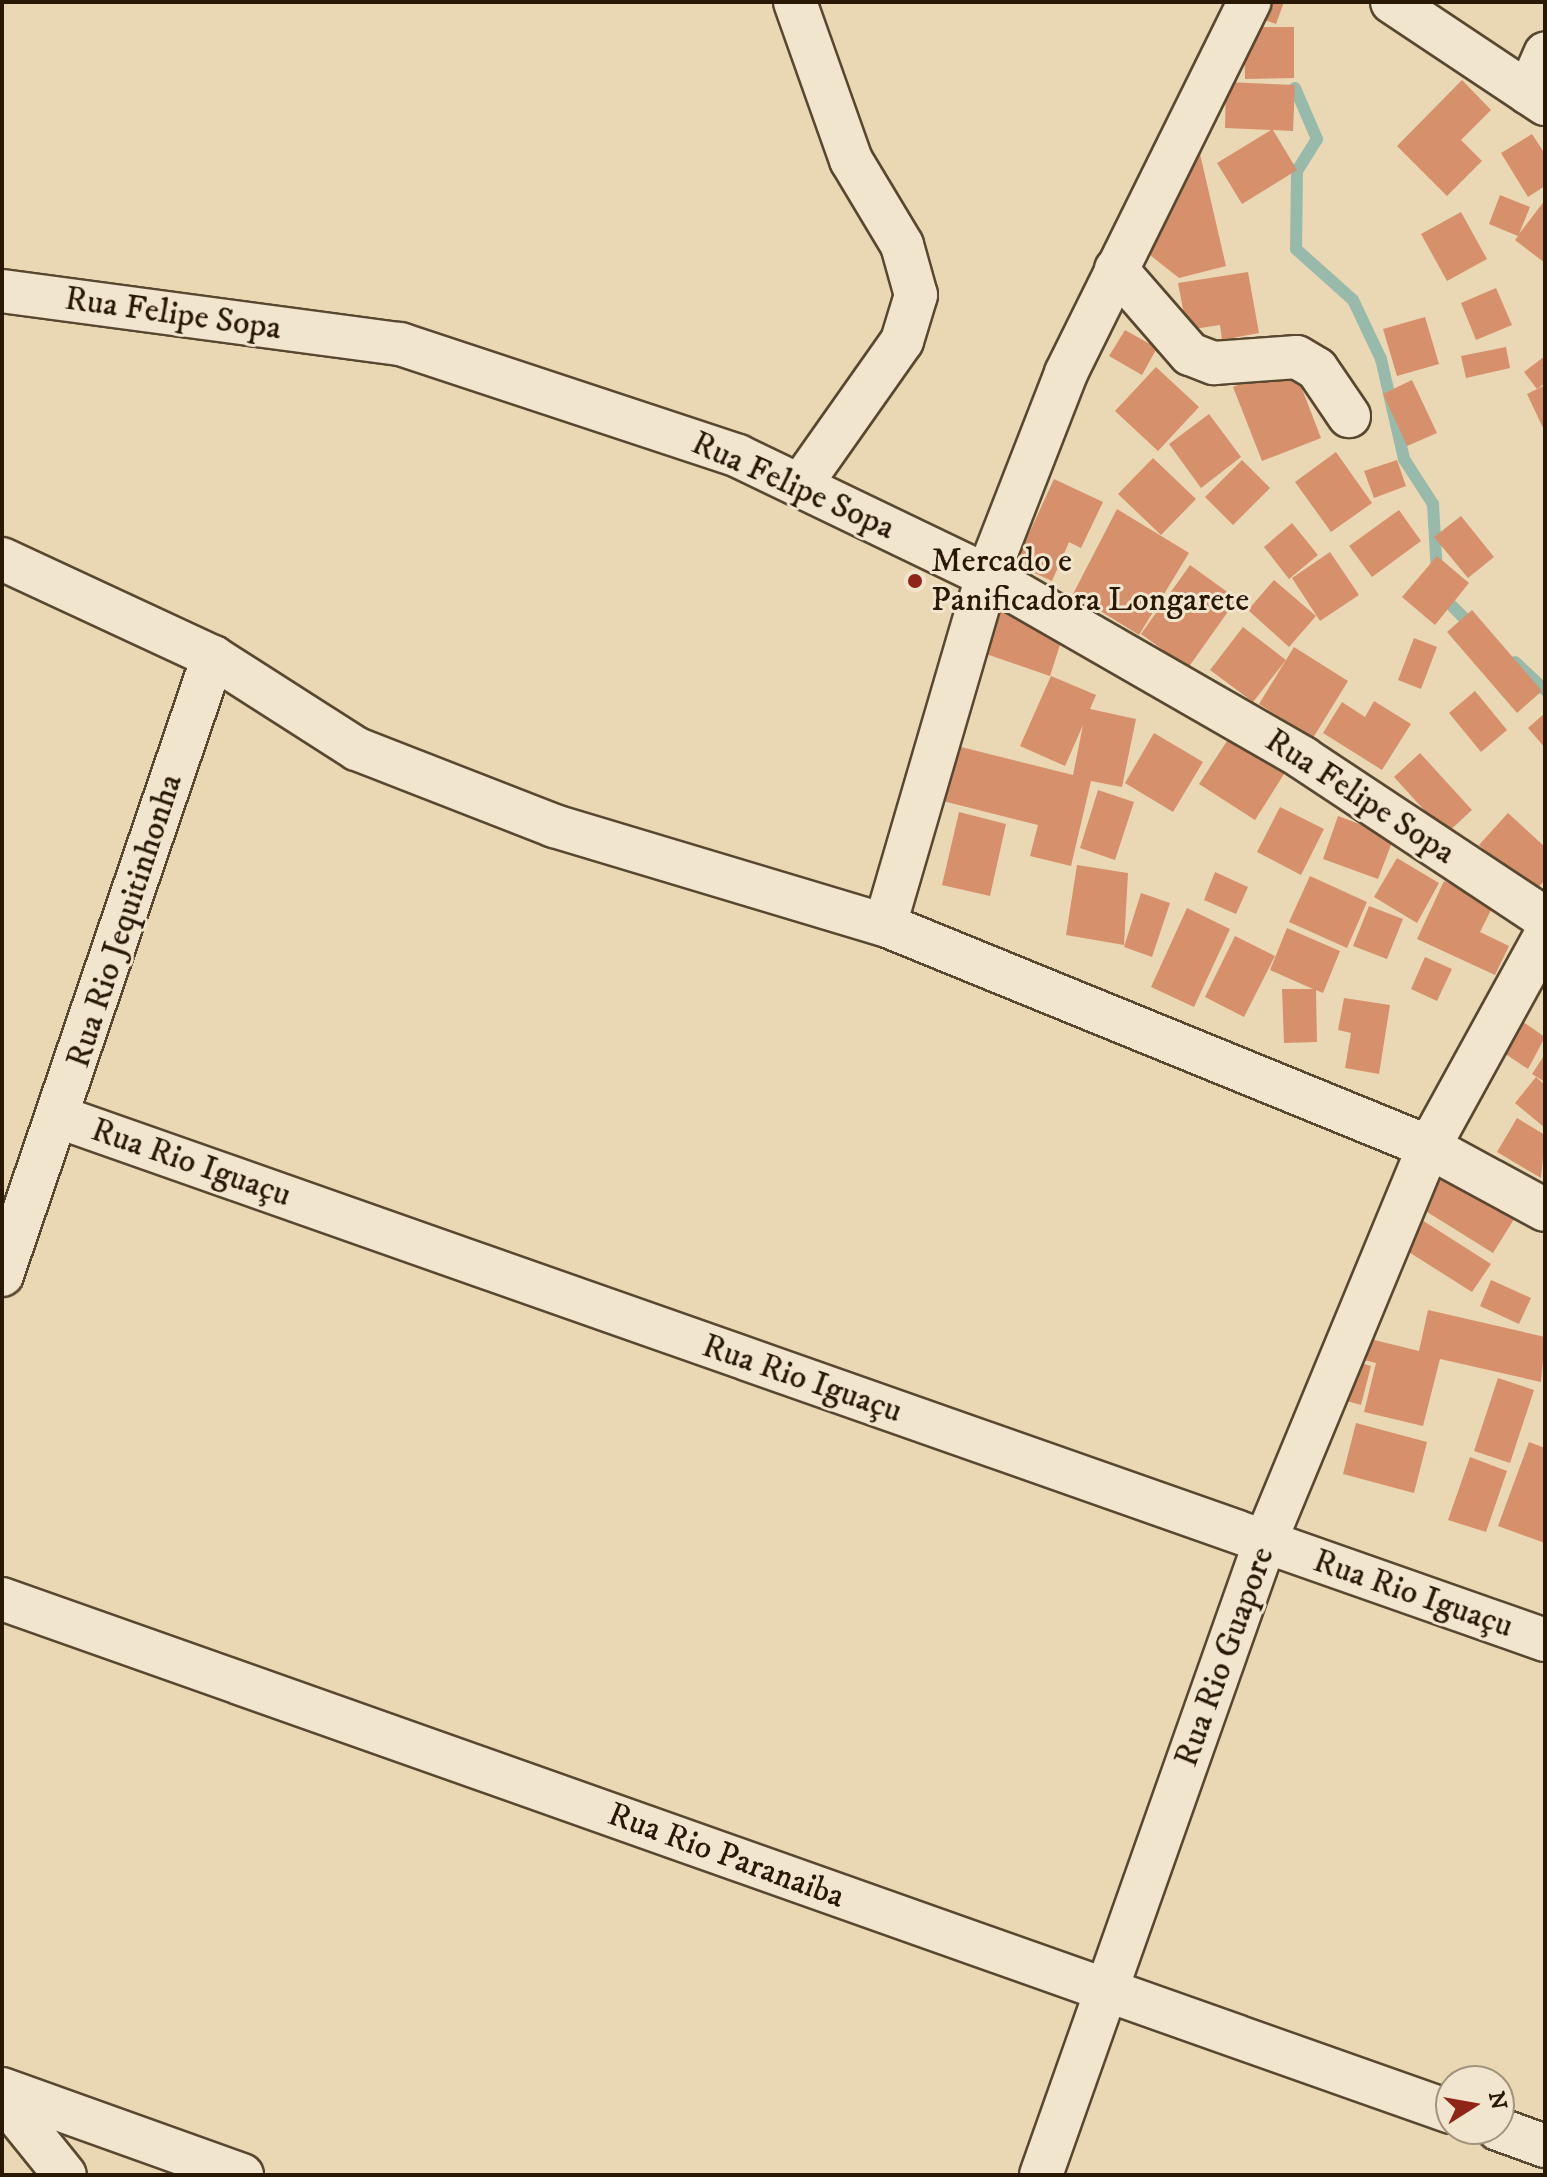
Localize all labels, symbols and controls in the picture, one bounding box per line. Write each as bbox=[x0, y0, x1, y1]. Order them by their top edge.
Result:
street label: Rua Felipe Sopa bbox=[62, 279, 284, 349]
street label: Rua Felipe Sopa bbox=[685, 423, 901, 549]
place label: Mercado e Panificadora Longarete bbox=[931, 541, 1249, 620]
marker: Mercado e Panificadora Longarete bbox=[906, 572, 924, 590]
street label: Rua Felipe Sopa bbox=[1257, 720, 1463, 874]
street label: Rua Rio Jequitinhonha bbox=[58, 769, 192, 1073]
street label: Rua Rio Iguaçu bbox=[86, 1110, 296, 1216]
street label: Rua Rio Iguaçu bbox=[697, 1326, 907, 1432]
street label: Rua Rio Iguaçu bbox=[1308, 1541, 1518, 1647]
street label: Rua Rio Guapore bbox=[1166, 1542, 1284, 1772]
street label: Rua Rio Paranaiba bbox=[602, 1794, 850, 1918]
north arrow bbox=[1435, 2065, 1515, 2145]
text: N bbox=[1482, 2089, 1512, 2112]

